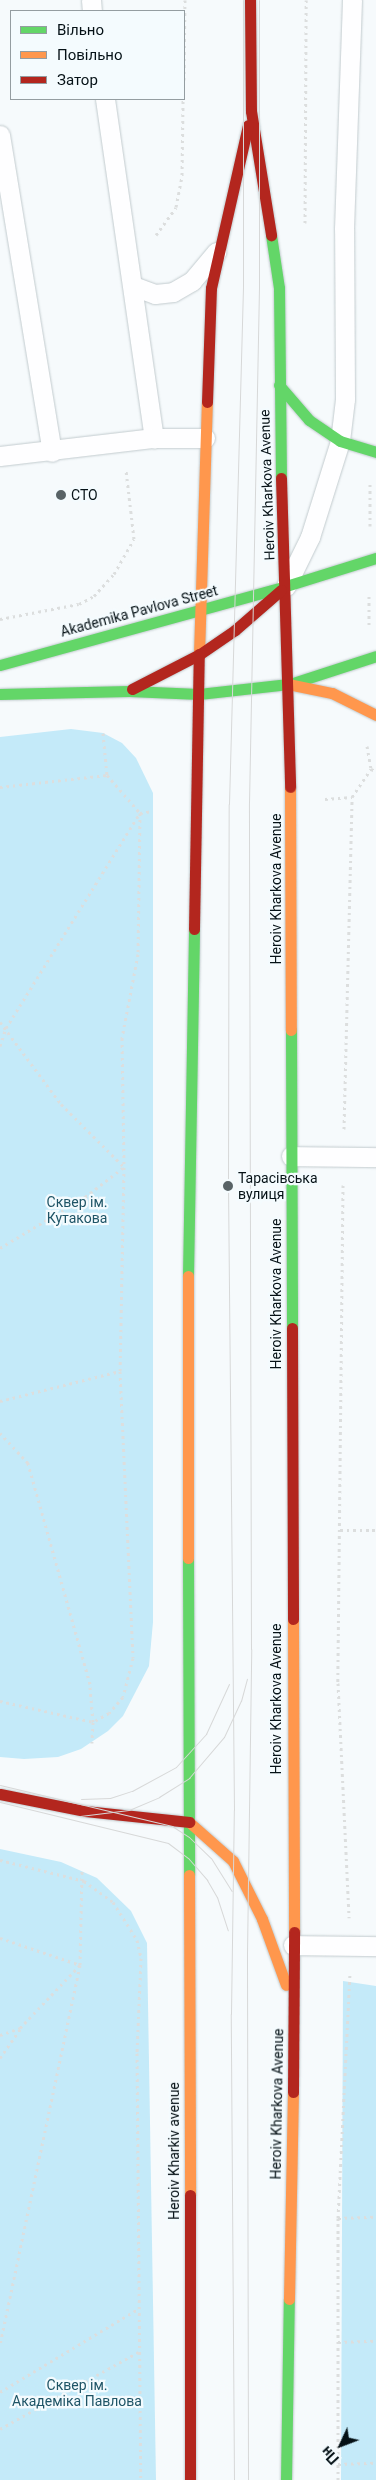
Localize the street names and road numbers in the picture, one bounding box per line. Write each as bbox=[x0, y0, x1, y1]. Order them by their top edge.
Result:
street label: Heroiv Kharkova Avenue bbox=[256, 409, 278, 561]
street label: Akademika Pavlova Street bbox=[59, 582, 219, 640]
street label: Heroiv Kharkova Avenue bbox=[268, 813, 284, 965]
street label: Heroiv Kharkova Avenue bbox=[268, 1218, 284, 1370]
street label: Heroiv Kharkova Avenue bbox=[268, 1623, 284, 1775]
street label: Heroiv Kharkova Avenue bbox=[267, 2028, 287, 2180]
street label: Heroiv Kharkiv avenue bbox=[166, 2082, 182, 2220]

